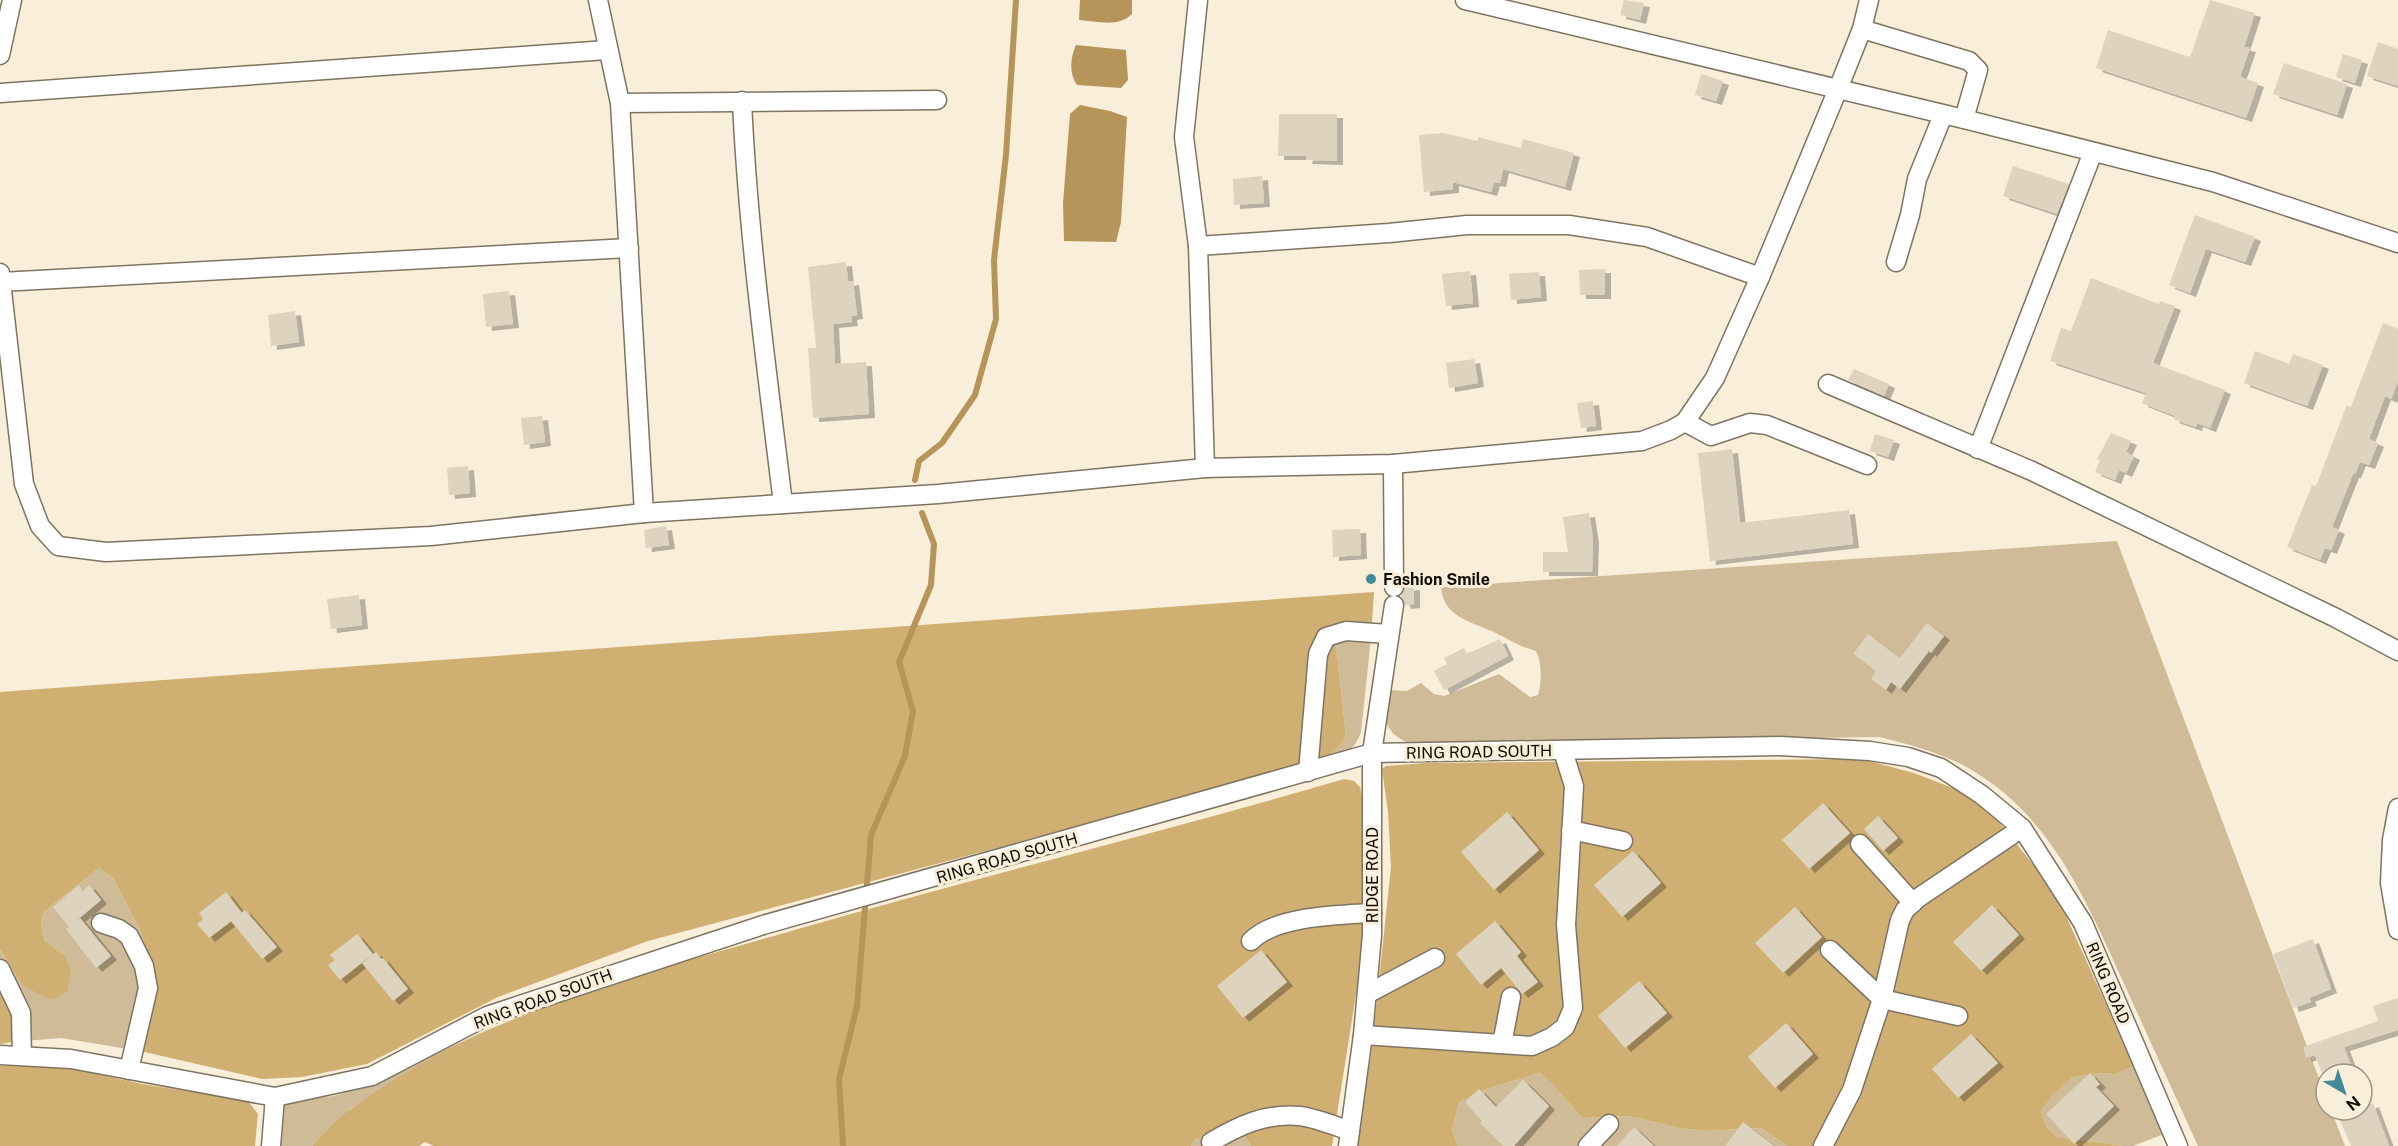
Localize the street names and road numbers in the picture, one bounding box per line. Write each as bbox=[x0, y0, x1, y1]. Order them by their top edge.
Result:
street label: RING ROAD SOUTH bbox=[1406, 741, 1552, 763]
street label: RIDGE ROAD bbox=[1363, 827, 1382, 923]
street label: RING ROAD SOUTH bbox=[934, 829, 1080, 887]
street label: RING ROAD bbox=[2082, 939, 2134, 1027]
street label: RING ROAD SOUTH bbox=[471, 965, 615, 1033]

